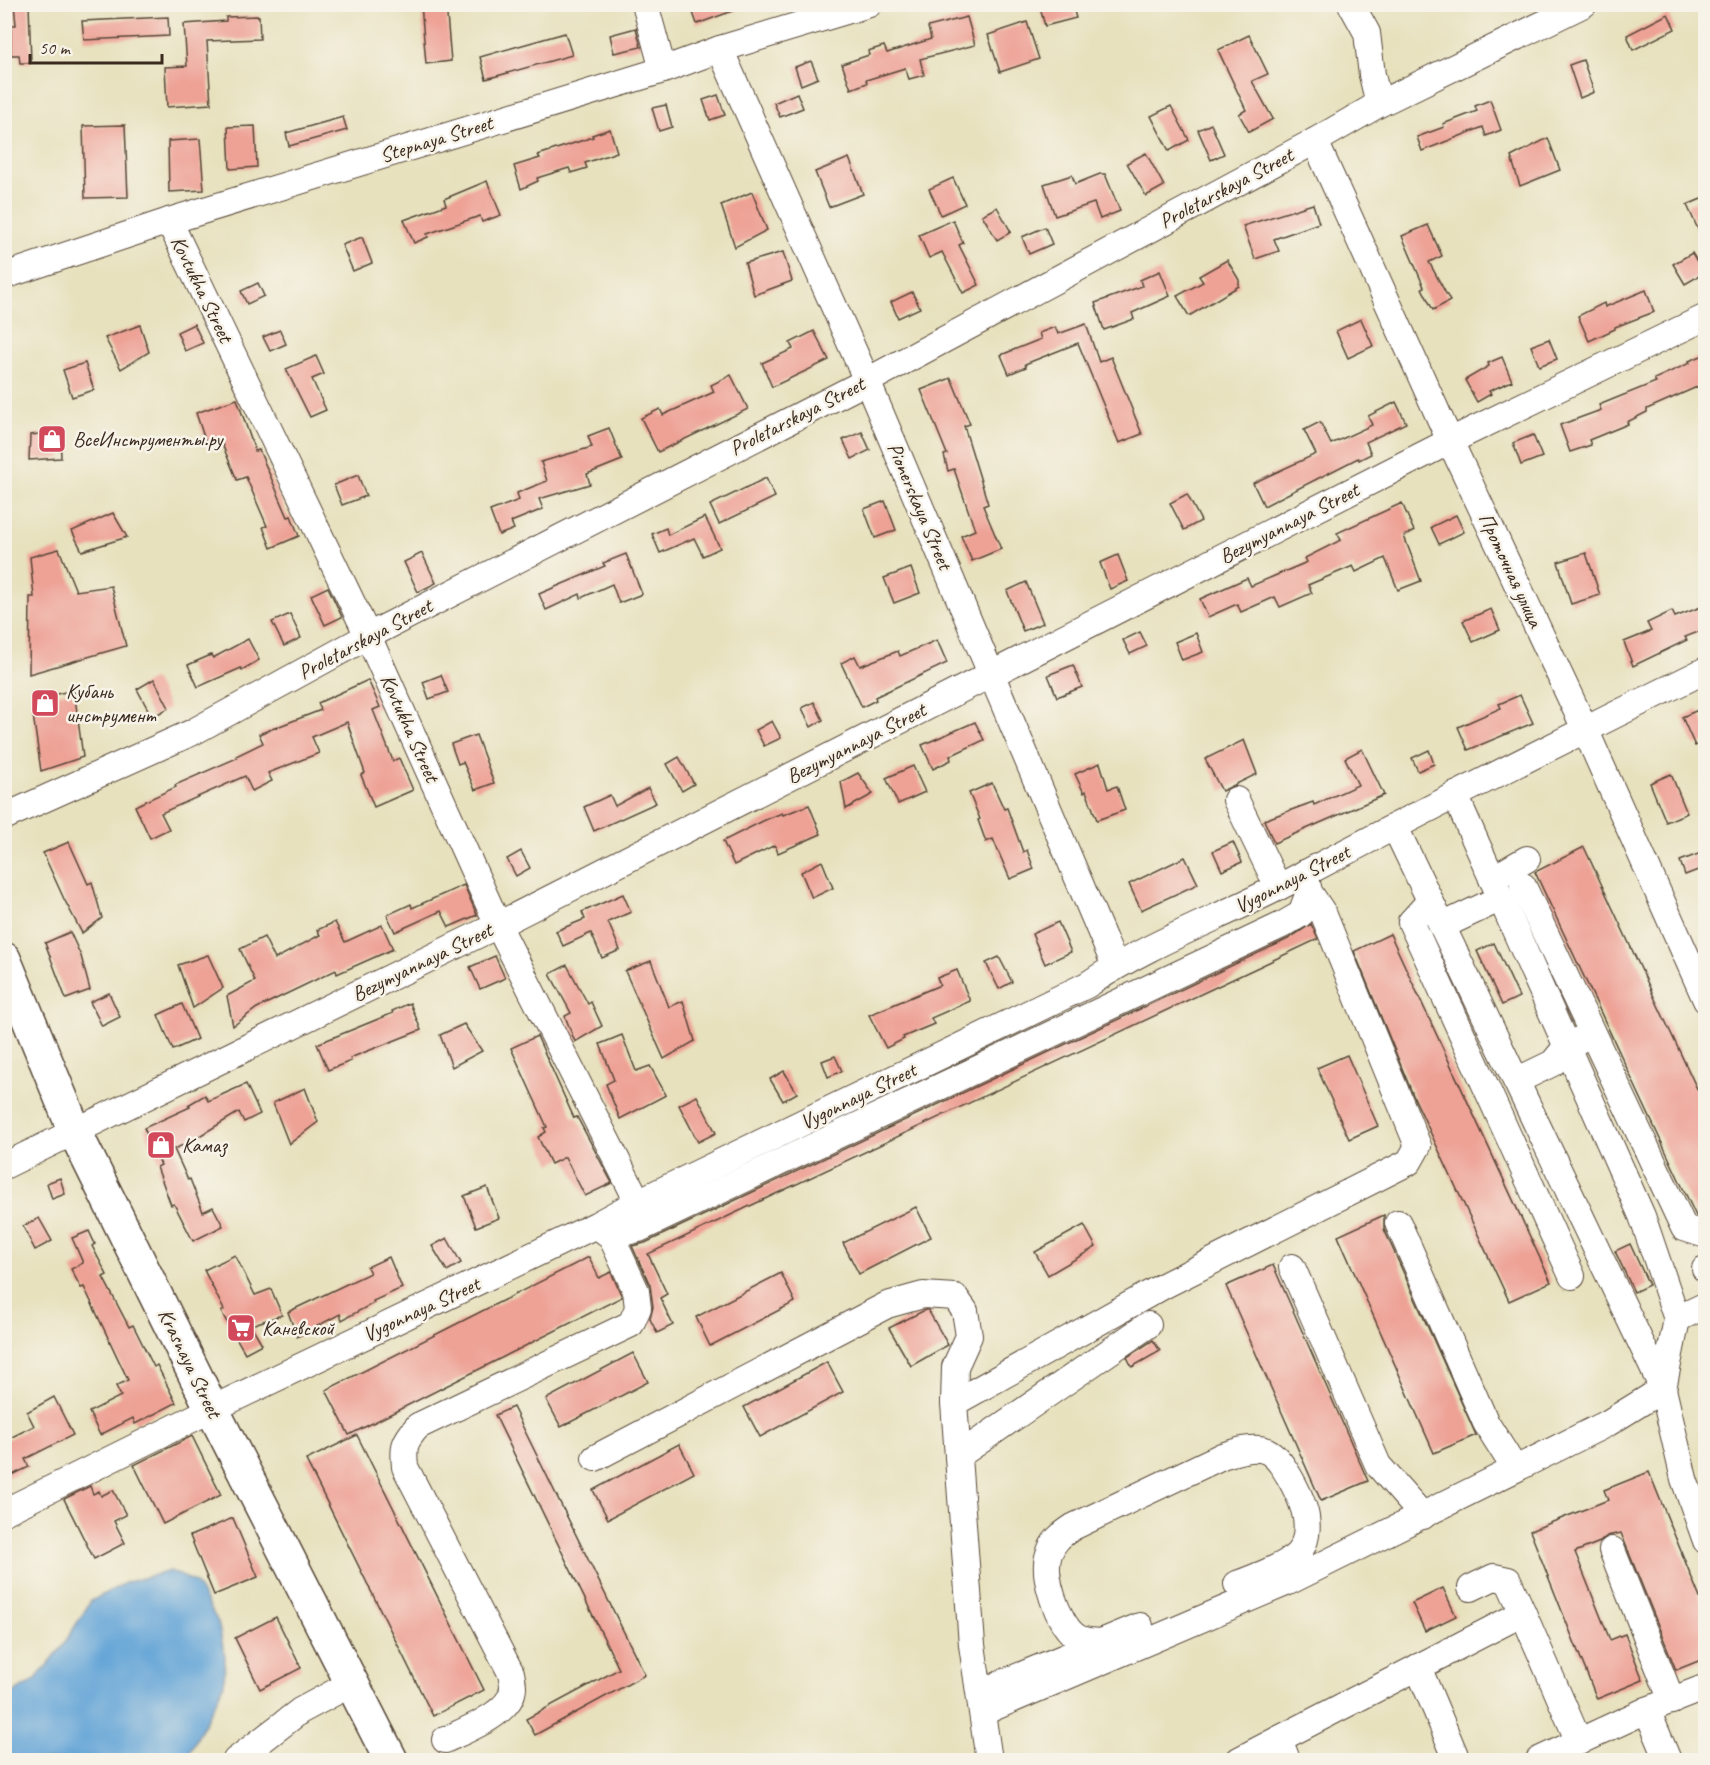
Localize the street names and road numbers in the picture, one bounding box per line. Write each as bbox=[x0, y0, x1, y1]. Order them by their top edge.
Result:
street label: Stepnaya Street bbox=[377, 109, 497, 168]
street label: Proletarskaya Street bbox=[1155, 141, 1299, 234]
street label: Kovtukha Street bbox=[165, 232, 240, 348]
street label: Proletarskaya Street bbox=[725, 370, 871, 461]
street label: Pionerskaya Street bbox=[882, 439, 959, 575]
street label: Bezymyannaya Street bbox=[1215, 476, 1365, 569]
street label: Проточная улица bbox=[1473, 509, 1550, 633]
street label: Proletarskaya Street bbox=[294, 592, 438, 685]
street label: Kovtukha Street bbox=[375, 670, 446, 788]
street label: Bezymyannaya Street bbox=[782, 696, 932, 789]
street label: Vygonnaya Street bbox=[1230, 838, 1356, 919]
street label: Bezymyannaya Street bbox=[348, 916, 498, 1007]
street label: Vygonnaya Street bbox=[796, 1056, 922, 1135]
street label: Vygonnaya Street bbox=[358, 1270, 485, 1347]
street label: Krasnaya Street bbox=[152, 1304, 229, 1424]

